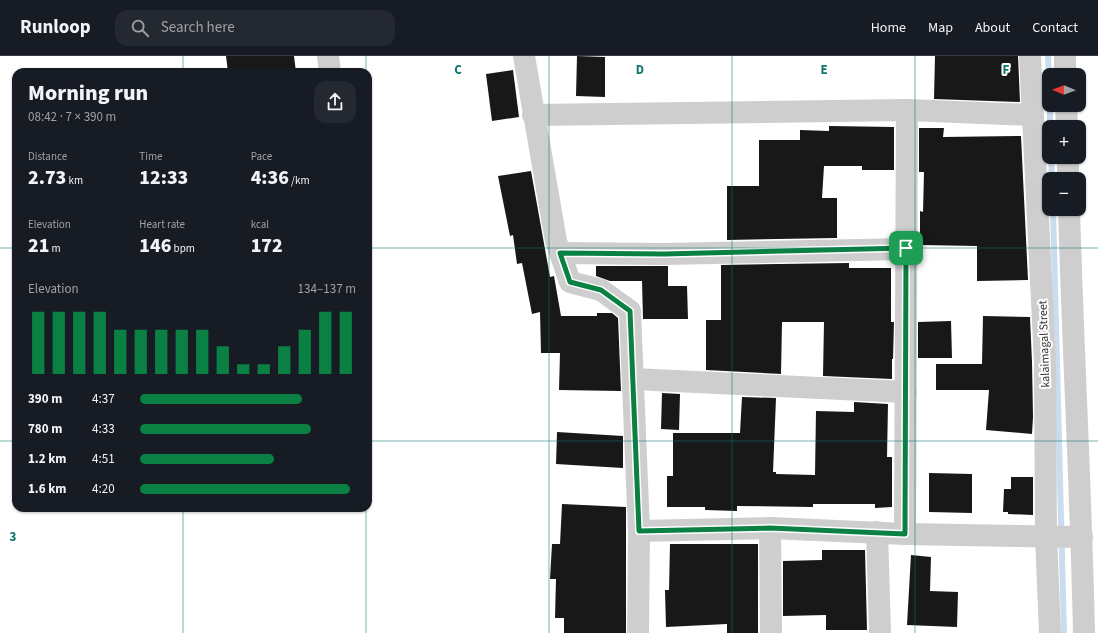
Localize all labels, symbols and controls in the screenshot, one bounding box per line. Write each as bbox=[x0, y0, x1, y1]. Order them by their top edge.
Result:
search box bbox=[115, 10, 395, 46]
text: Runloop bbox=[20, 14, 91, 41]
icon: search bbox=[129, 17, 151, 39]
text: Search here bbox=[161, 17, 235, 38]
text: Home bbox=[871, 18, 906, 38]
text: Map bbox=[928, 18, 953, 38]
text: About bbox=[975, 18, 1010, 38]
text: Contact bbox=[1032, 18, 1078, 38]
text: C bbox=[454, 61, 462, 79]
text: D bbox=[636, 61, 644, 79]
text: E bbox=[820, 61, 828, 79]
text: F bbox=[1003, 61, 1010, 79]
north arrow bbox=[1042, 68, 1086, 112]
map controls bbox=[1042, 68, 1086, 216]
text: Morning run bbox=[28, 77, 148, 109]
button: share bbox=[314, 81, 356, 123]
text: 08:42 · 7 × 390 m bbox=[28, 108, 116, 126]
button: + bbox=[1042, 120, 1086, 164]
text: Distance bbox=[28, 149, 67, 164]
text: Time bbox=[139, 149, 163, 164]
text: Pace bbox=[251, 149, 272, 164]
text: 2.73 bbox=[28, 164, 66, 192]
text: 12:33 bbox=[139, 164, 188, 192]
text: 4:36 bbox=[251, 164, 289, 192]
button: − bbox=[1042, 172, 1086, 216]
text: km bbox=[66, 173, 83, 188]
text: /km bbox=[289, 173, 310, 188]
text: Elevation bbox=[28, 217, 71, 232]
text: Heart rate bbox=[139, 217, 185, 232]
text: kcal bbox=[251, 217, 269, 232]
pin bbox=[889, 231, 923, 265]
text: 21 bbox=[28, 232, 49, 260]
text: 146 bbox=[139, 232, 171, 260]
text: 172 bbox=[251, 232, 283, 260]
icon: arrive bbox=[895, 237, 917, 259]
text: m bbox=[49, 241, 61, 256]
text: bpm bbox=[171, 241, 195, 256]
text: Elevation bbox=[28, 280, 79, 298]
text: 134–137 m bbox=[298, 280, 356, 298]
street label: kalaimagal Street bbox=[1034, 300, 1055, 388]
text: 390 m bbox=[28, 390, 62, 408]
text: 4:37 bbox=[92, 390, 115, 408]
text: 780 m bbox=[28, 420, 62, 438]
text: 4:33 bbox=[92, 420, 115, 438]
text: 1.2 km bbox=[28, 450, 67, 468]
text: 4:51 bbox=[92, 450, 115, 468]
text: 1.6 km bbox=[28, 480, 67, 498]
text: 4:20 bbox=[92, 480, 115, 498]
text: 3 bbox=[10, 528, 17, 546]

